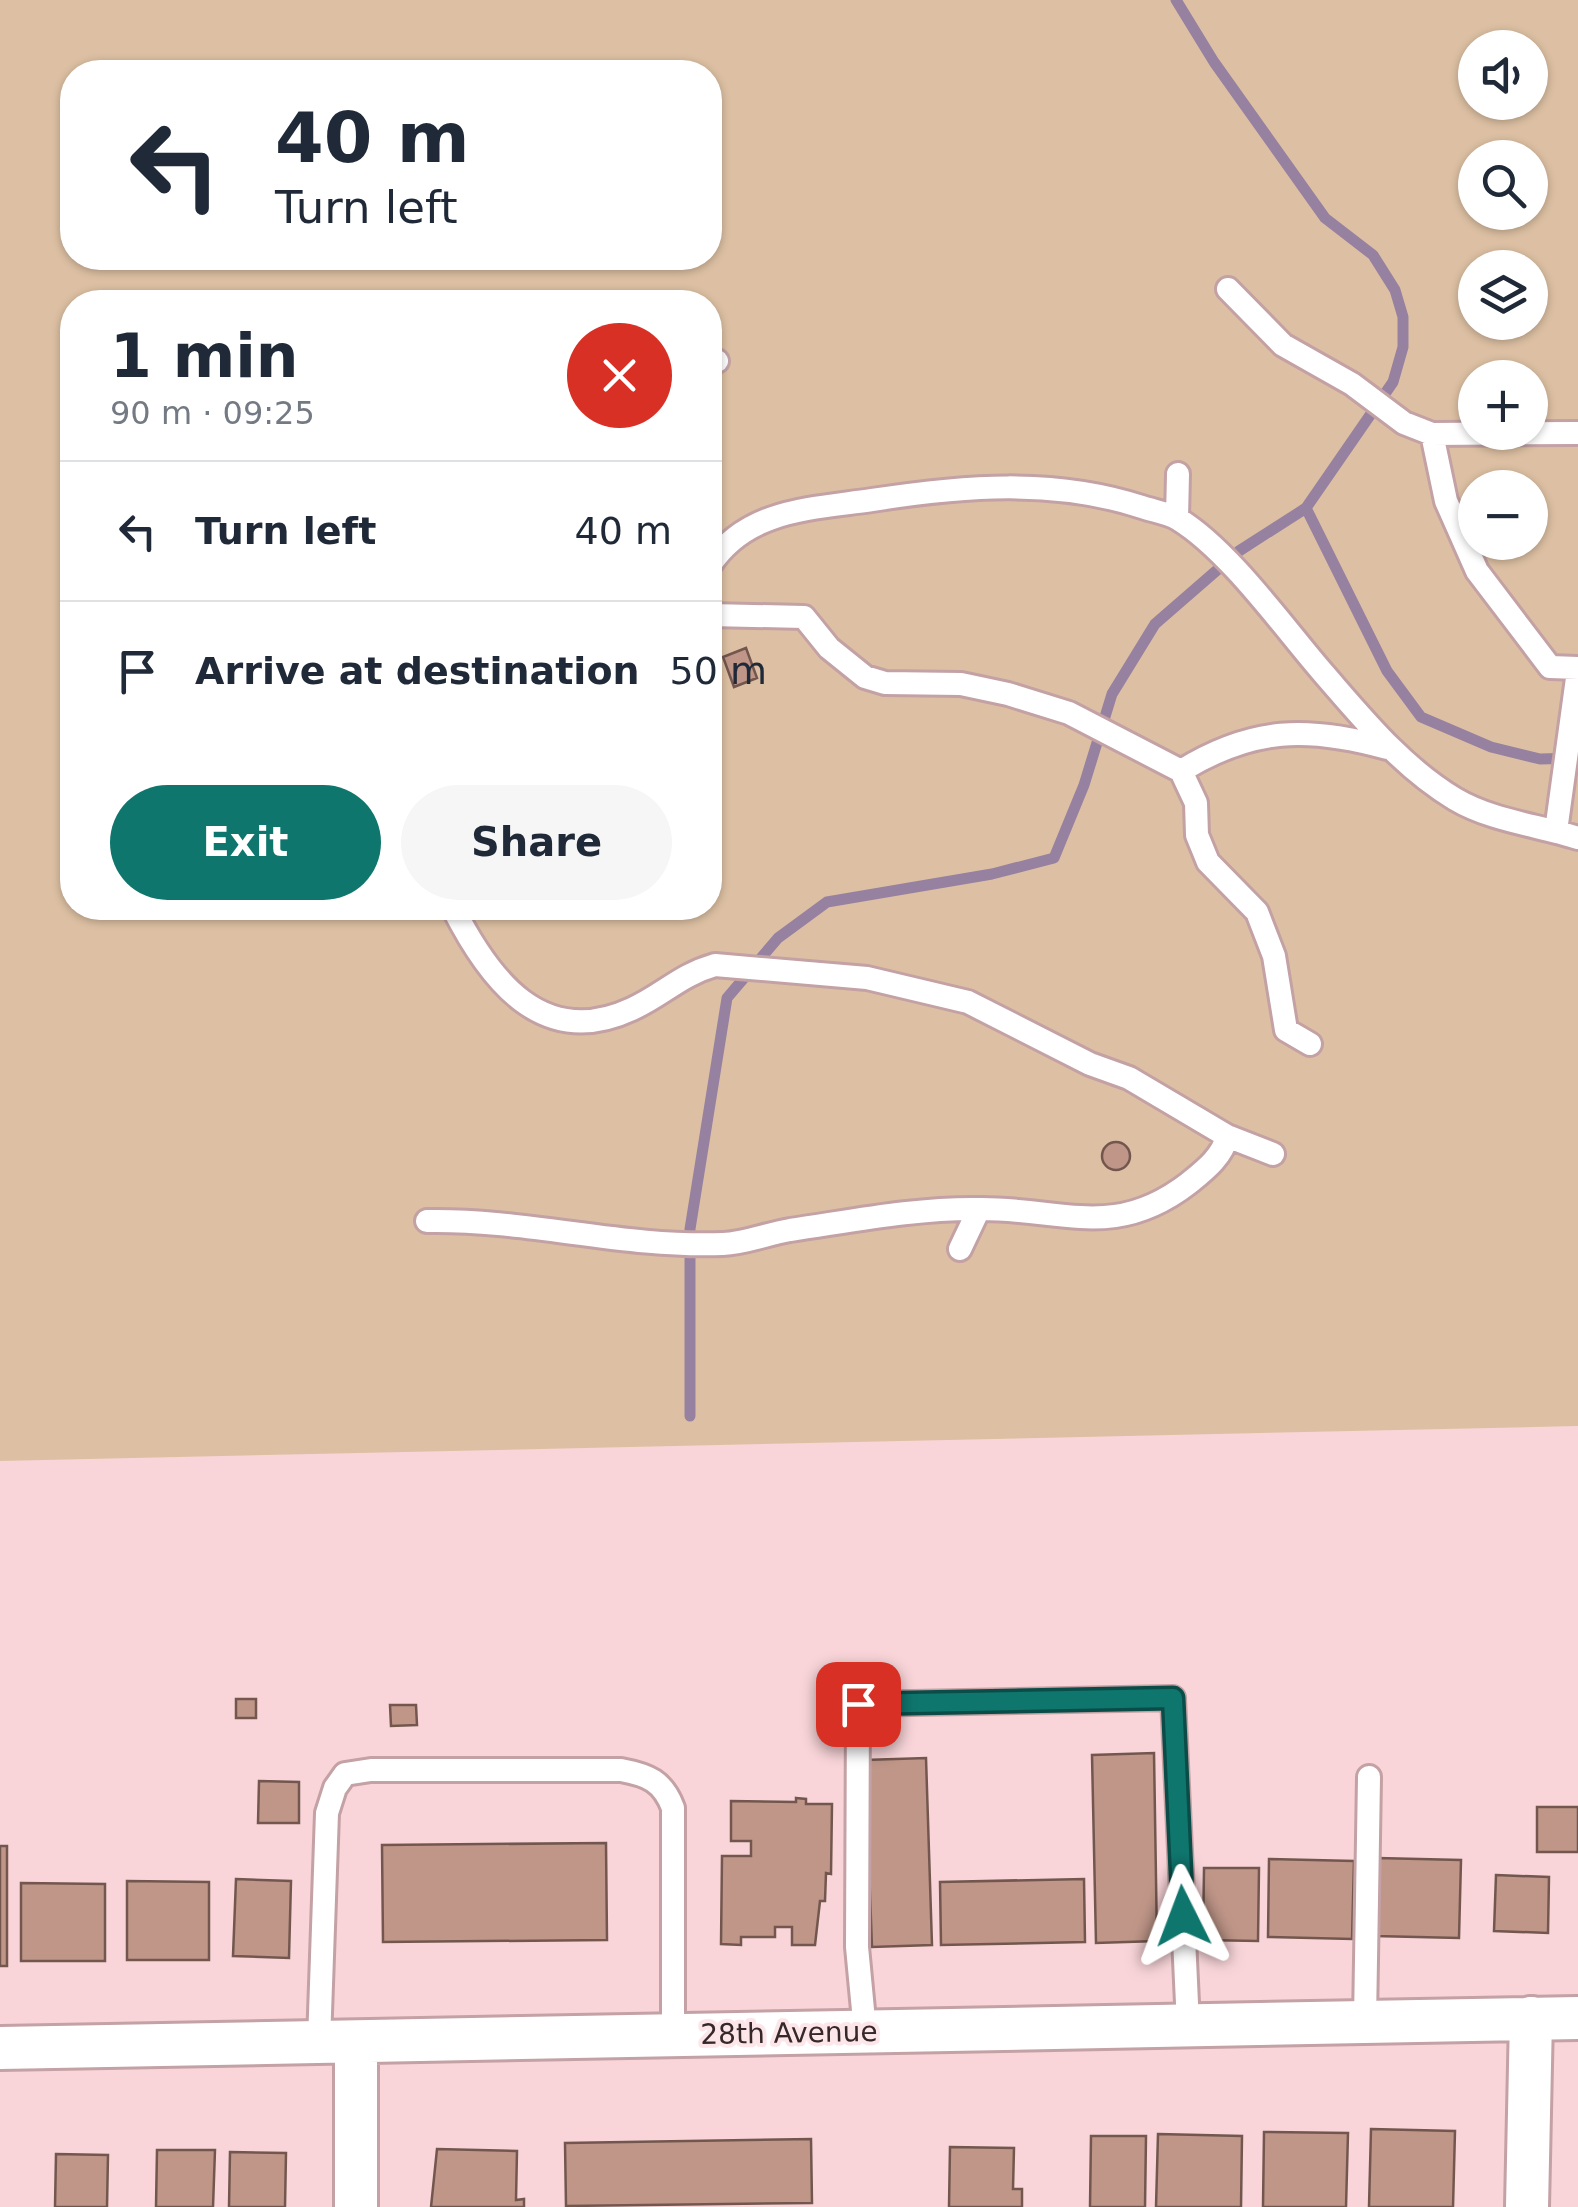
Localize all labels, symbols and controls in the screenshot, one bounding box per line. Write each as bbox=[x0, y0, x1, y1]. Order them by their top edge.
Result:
map controls bbox=[1458, 30, 1548, 560]
button: sound bbox=[1458, 30, 1548, 120]
text: 40 m bbox=[275, 97, 470, 179]
icon: left bbox=[110, 100, 240, 230]
button: search bbox=[1458, 140, 1548, 230]
text: Turn left bbox=[275, 181, 458, 234]
button: layers bbox=[1458, 250, 1548, 340]
text: 1 min bbox=[110, 321, 298, 391]
button: close bbox=[567, 323, 672, 428]
button: + bbox=[1458, 360, 1548, 450]
text: 90 m · 09:25 bbox=[110, 394, 315, 432]
button: − bbox=[1458, 470, 1548, 560]
icon: left bbox=[110, 504, 165, 559]
text: Turn left bbox=[195, 509, 376, 553]
text: 40 m bbox=[575, 509, 672, 553]
icon: arrive bbox=[110, 644, 165, 699]
text: Arrive at destination bbox=[195, 649, 640, 693]
text: 50 m bbox=[670, 649, 767, 693]
button: Exit bbox=[110, 785, 381, 900]
button: Share bbox=[401, 785, 672, 900]
pin bbox=[816, 1662, 901, 1747]
icon: arrive bbox=[831, 1677, 886, 1732]
position arrow bbox=[1131, 1864, 1235, 1968]
street label: 28th Avenue bbox=[700, 2015, 878, 2051]

